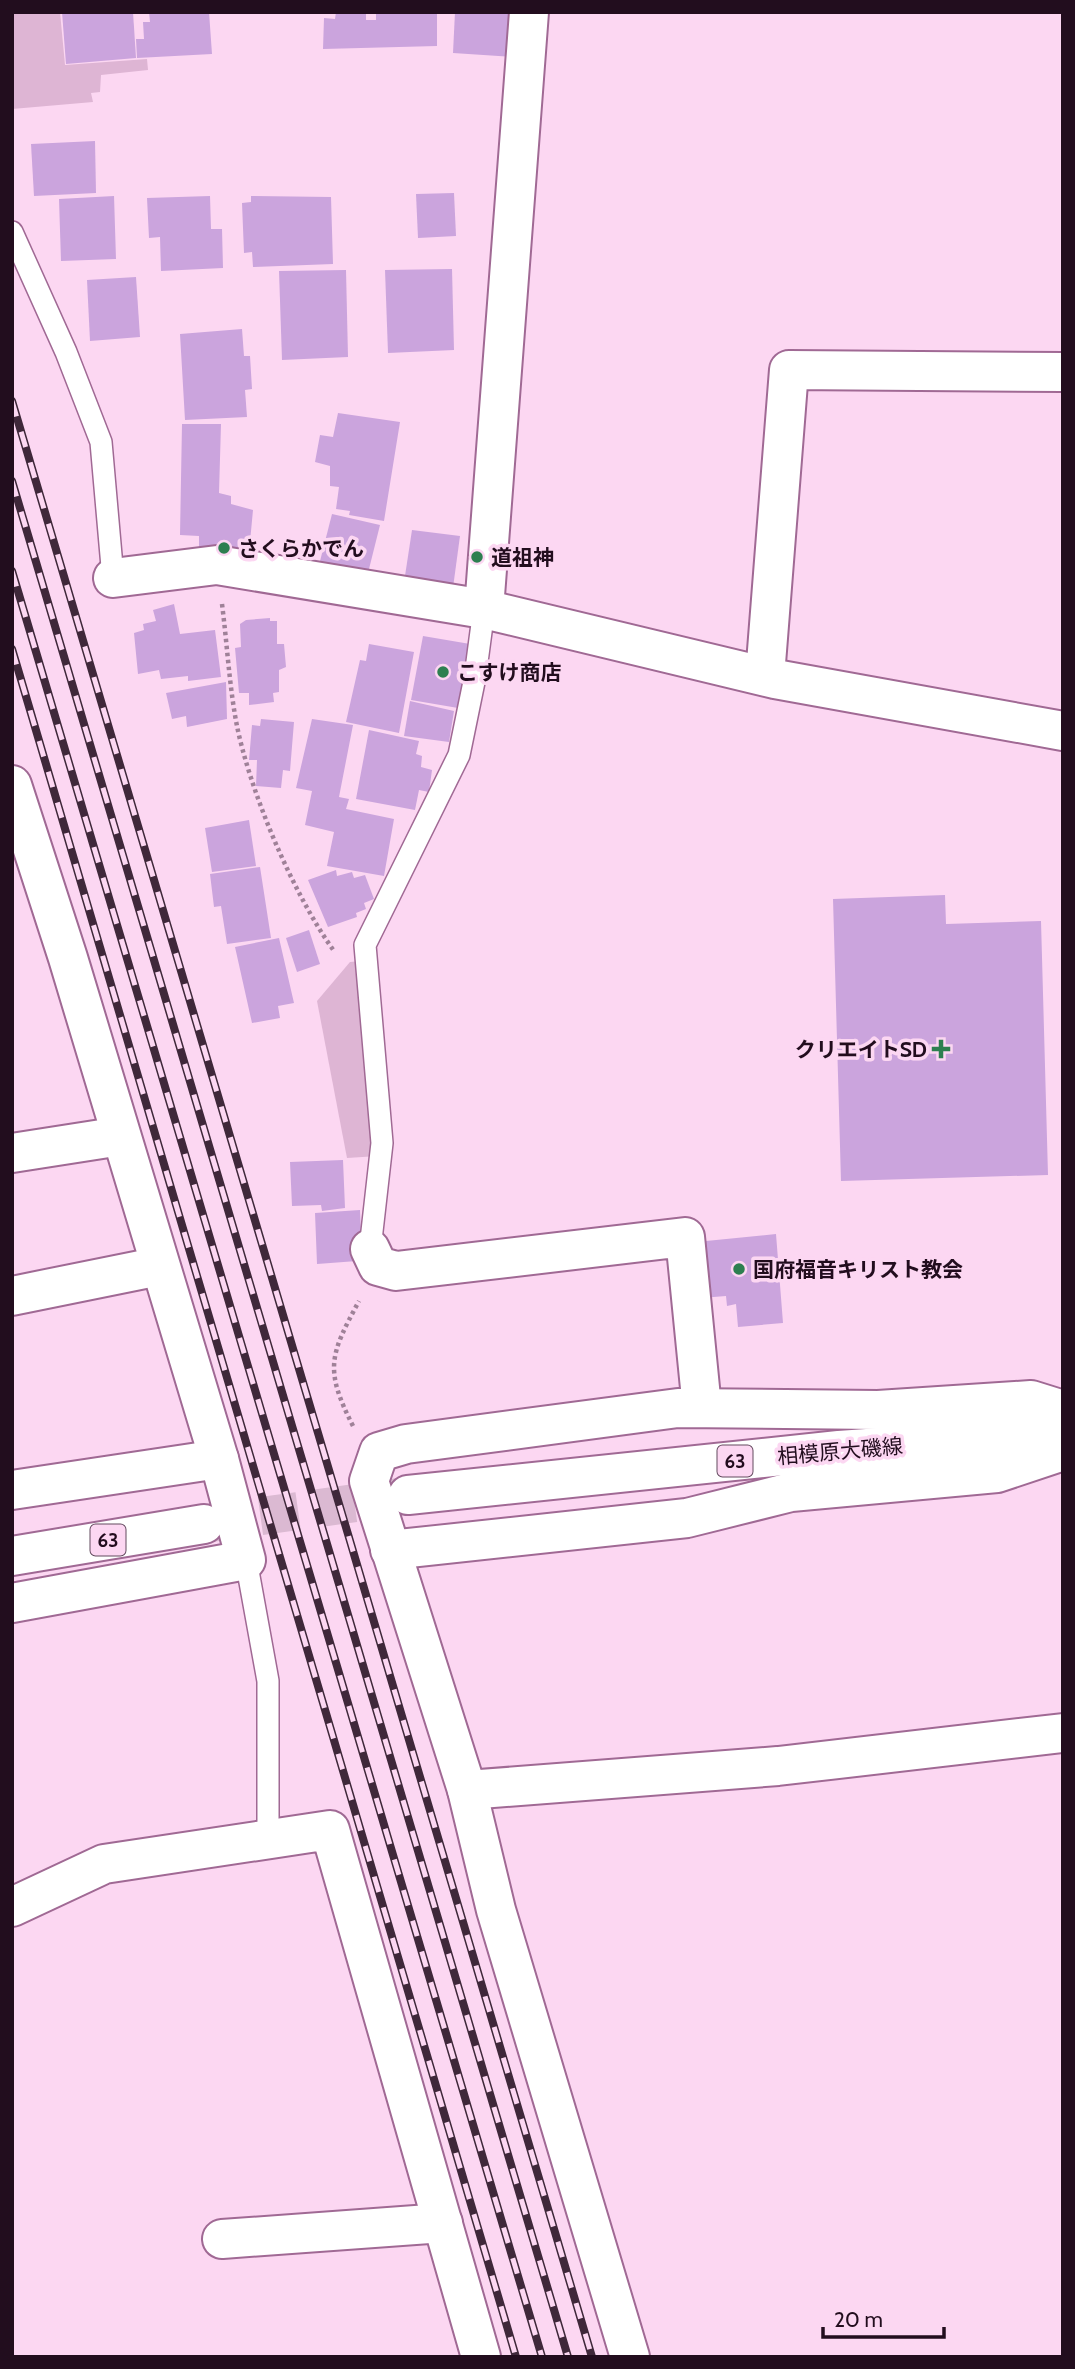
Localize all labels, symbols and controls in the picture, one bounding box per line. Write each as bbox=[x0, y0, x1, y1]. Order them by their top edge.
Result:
place label: さくらかでん bbox=[238, 536, 364, 561]
marker: さくらかでん bbox=[216, 540, 232, 556]
place label: 道祖神 bbox=[491, 545, 554, 570]
marker: 道祖神 bbox=[469, 549, 485, 565]
place label: こすけ商店 bbox=[457, 660, 562, 685]
marker: こすけ商店 bbox=[435, 664, 451, 680]
place label: クリエイトSD bbox=[795, 1037, 927, 1062]
marker: クリエイトSD bbox=[933, 1041, 949, 1057]
place label: 国府福音キリスト教会 bbox=[753, 1257, 963, 1282]
marker: 国府福音キリスト教会 bbox=[731, 1261, 747, 1277]
street label: 相模原大磯線 bbox=[776, 1433, 904, 1469]
road number: 63 bbox=[718, 1446, 752, 1476]
road number: 63 bbox=[90, 1524, 126, 1556]
scale bar bbox=[823, 2296, 944, 2340]
text: 20 m bbox=[834, 2307, 883, 2332]

